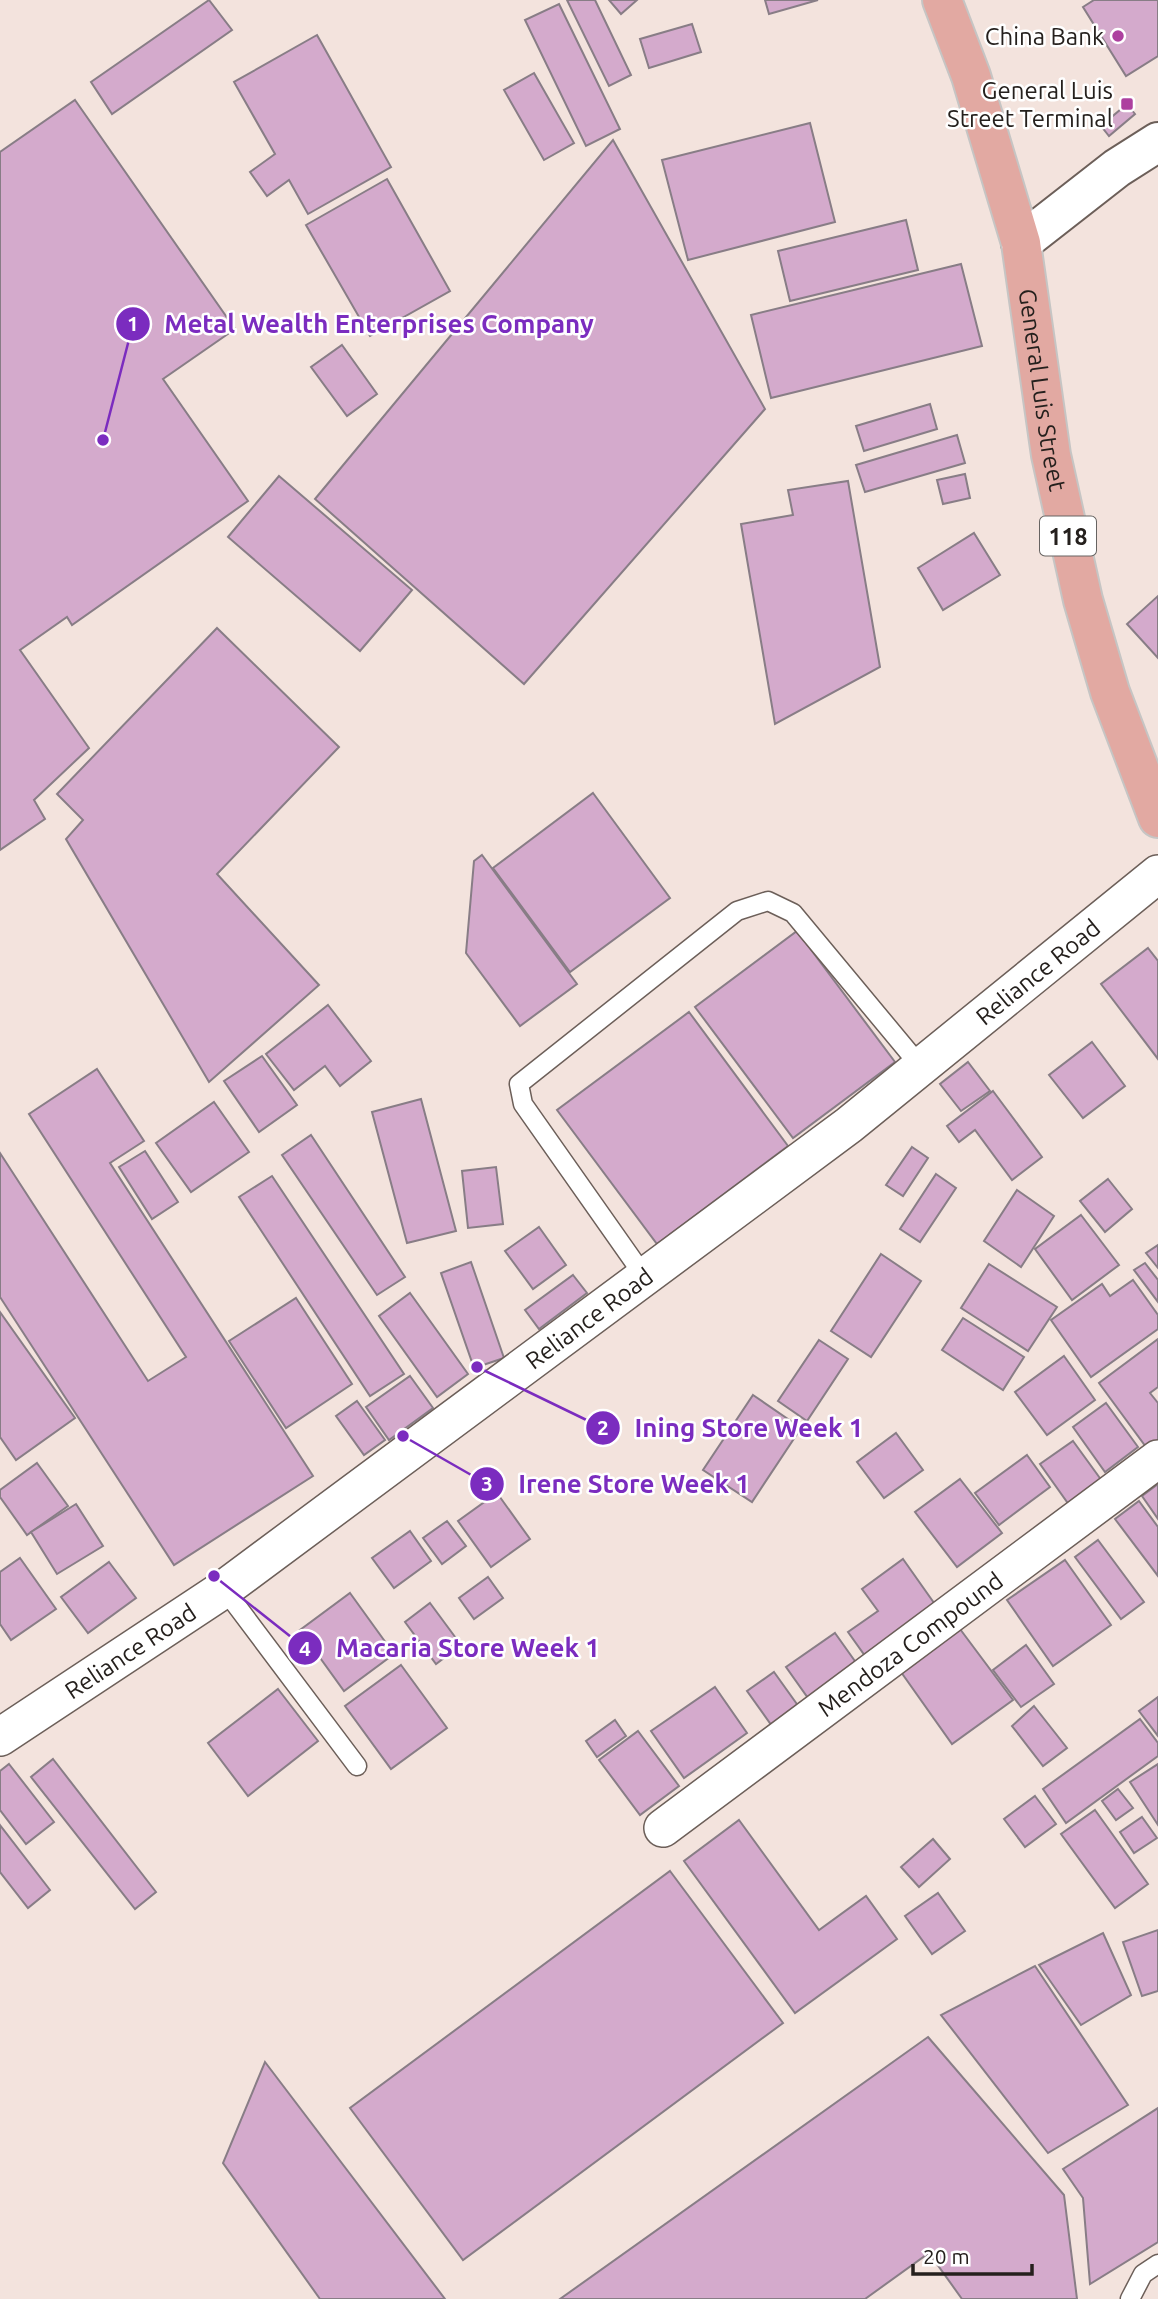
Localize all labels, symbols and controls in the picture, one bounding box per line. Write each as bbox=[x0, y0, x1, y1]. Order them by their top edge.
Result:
place label: China Bank bbox=[985, 23, 1104, 50]
marker: China Bank bbox=[1110, 28, 1126, 44]
place label: General Luis Street Terminal bbox=[947, 77, 1113, 132]
marker: General Luis Street Terminal bbox=[1119, 96, 1135, 112]
street label: General Luis Street bbox=[1014, 287, 1072, 494]
callout: Metal Wealth Enterprises Company bbox=[116, 301, 608, 348]
text: Metal Wealth Enterprises Company bbox=[164, 309, 594, 338]
text: 1 bbox=[127, 311, 139, 335]
road number: 118 bbox=[1040, 516, 1096, 556]
street label: Reliance Road bbox=[970, 913, 1105, 1030]
street label: Reliance Road bbox=[520, 1262, 658, 1374]
callout: Ining Store Week 1 bbox=[586, 1404, 878, 1451]
text: Ining Store Week 1 bbox=[635, 1413, 863, 1442]
text: 2 bbox=[597, 1415, 609, 1439]
callout: Irene Store Week 1 bbox=[469, 1460, 764, 1507]
text: Irene Store Week 1 bbox=[518, 1469, 750, 1498]
text: 3 bbox=[481, 1471, 493, 1495]
street label: Mendoza Compound bbox=[812, 1566, 1008, 1722]
street label: Reliance Road bbox=[59, 1598, 201, 1704]
callout: Macaria Store Week 1 bbox=[287, 1625, 614, 1672]
text: Macaria Store Week 1 bbox=[336, 1633, 600, 1662]
text: 4 bbox=[299, 1636, 311, 1660]
scale bar bbox=[913, 2232, 1032, 2276]
text: 20 m bbox=[923, 2244, 970, 2268]

